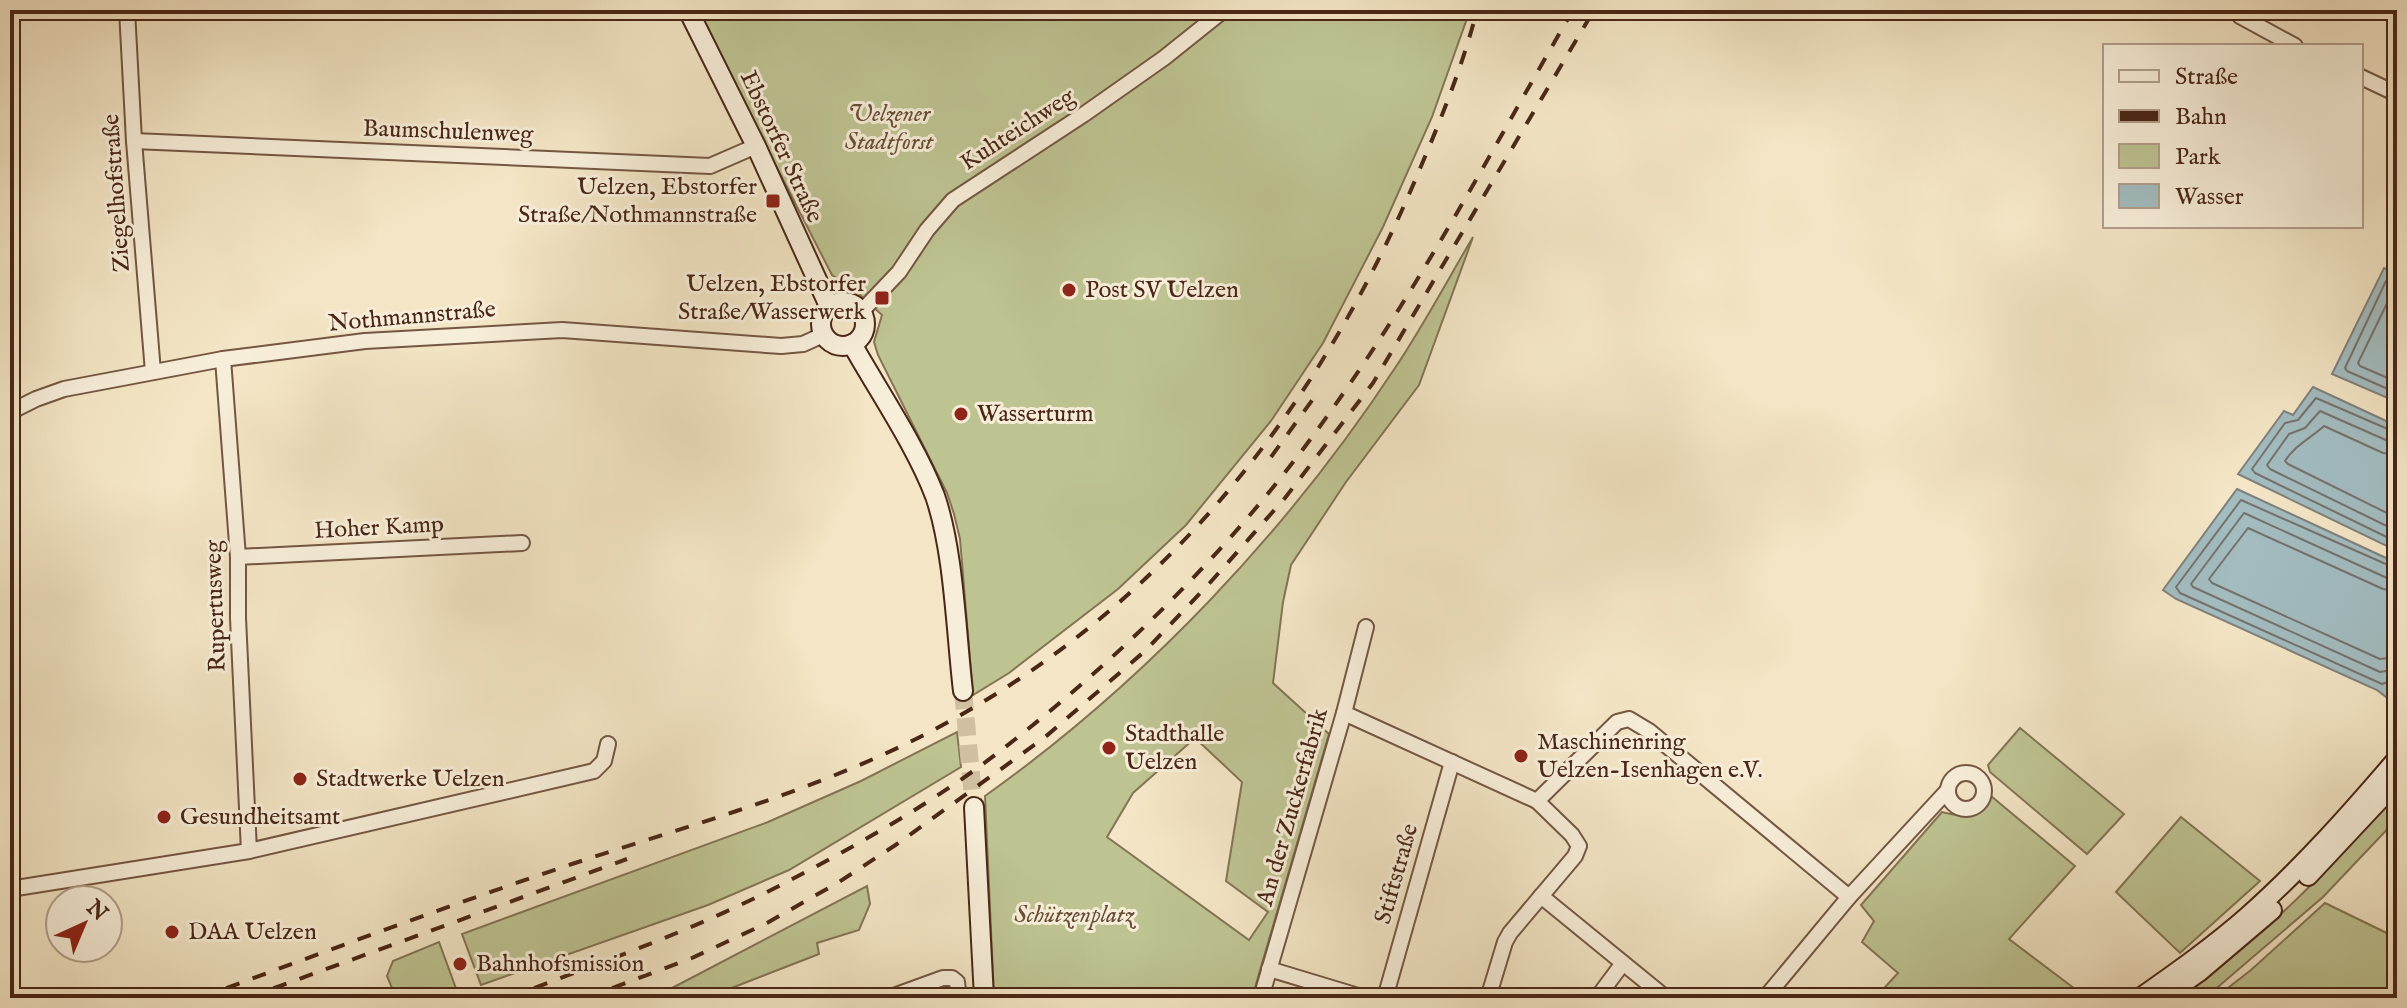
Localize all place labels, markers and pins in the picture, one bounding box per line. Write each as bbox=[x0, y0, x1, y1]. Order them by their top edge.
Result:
place label: Uelzen, Ebstorfer Straße/Nothmannstraße bbox=[518, 172, 757, 231]
marker: Uelzen, Ebstorfer Straße/Nothmannstraße bbox=[764, 192, 782, 210]
place label: Uelzen, Ebstorfer Straße/Wasserwerk bbox=[678, 269, 866, 328]
place label: Post SV Uelzen bbox=[1085, 275, 1239, 306]
marker: Post SV Uelzen bbox=[1060, 281, 1078, 299]
marker: Uelzen, Ebstorfer Straße/Wasserwerk bbox=[873, 289, 891, 307]
place label: Wasserturm bbox=[977, 399, 1094, 430]
marker: Wasserturm bbox=[952, 405, 970, 423]
place label: Stadthalle Uelzen bbox=[1125, 719, 1224, 778]
place label: Maschinenring Uelzen-Isenhagen e.V. bbox=[1537, 727, 1763, 786]
marker: Stadthalle Uelzen bbox=[1100, 739, 1118, 757]
marker: Maschinenring Uelzen-Isenhagen e.V. bbox=[1512, 747, 1530, 765]
place label: Stadtwerke Uelzen bbox=[316, 764, 505, 795]
marker: Stadtwerke Uelzen bbox=[291, 770, 309, 788]
place label: Gesundheitsamt bbox=[180, 802, 340, 833]
marker: Gesundheitsamt bbox=[155, 808, 173, 826]
place label: DAA Uelzen bbox=[188, 917, 317, 948]
marker: DAA Uelzen bbox=[163, 923, 181, 941]
place label: Bahnhofsmission bbox=[476, 949, 644, 980]
marker: Bahnhofsmission bbox=[451, 955, 469, 973]

